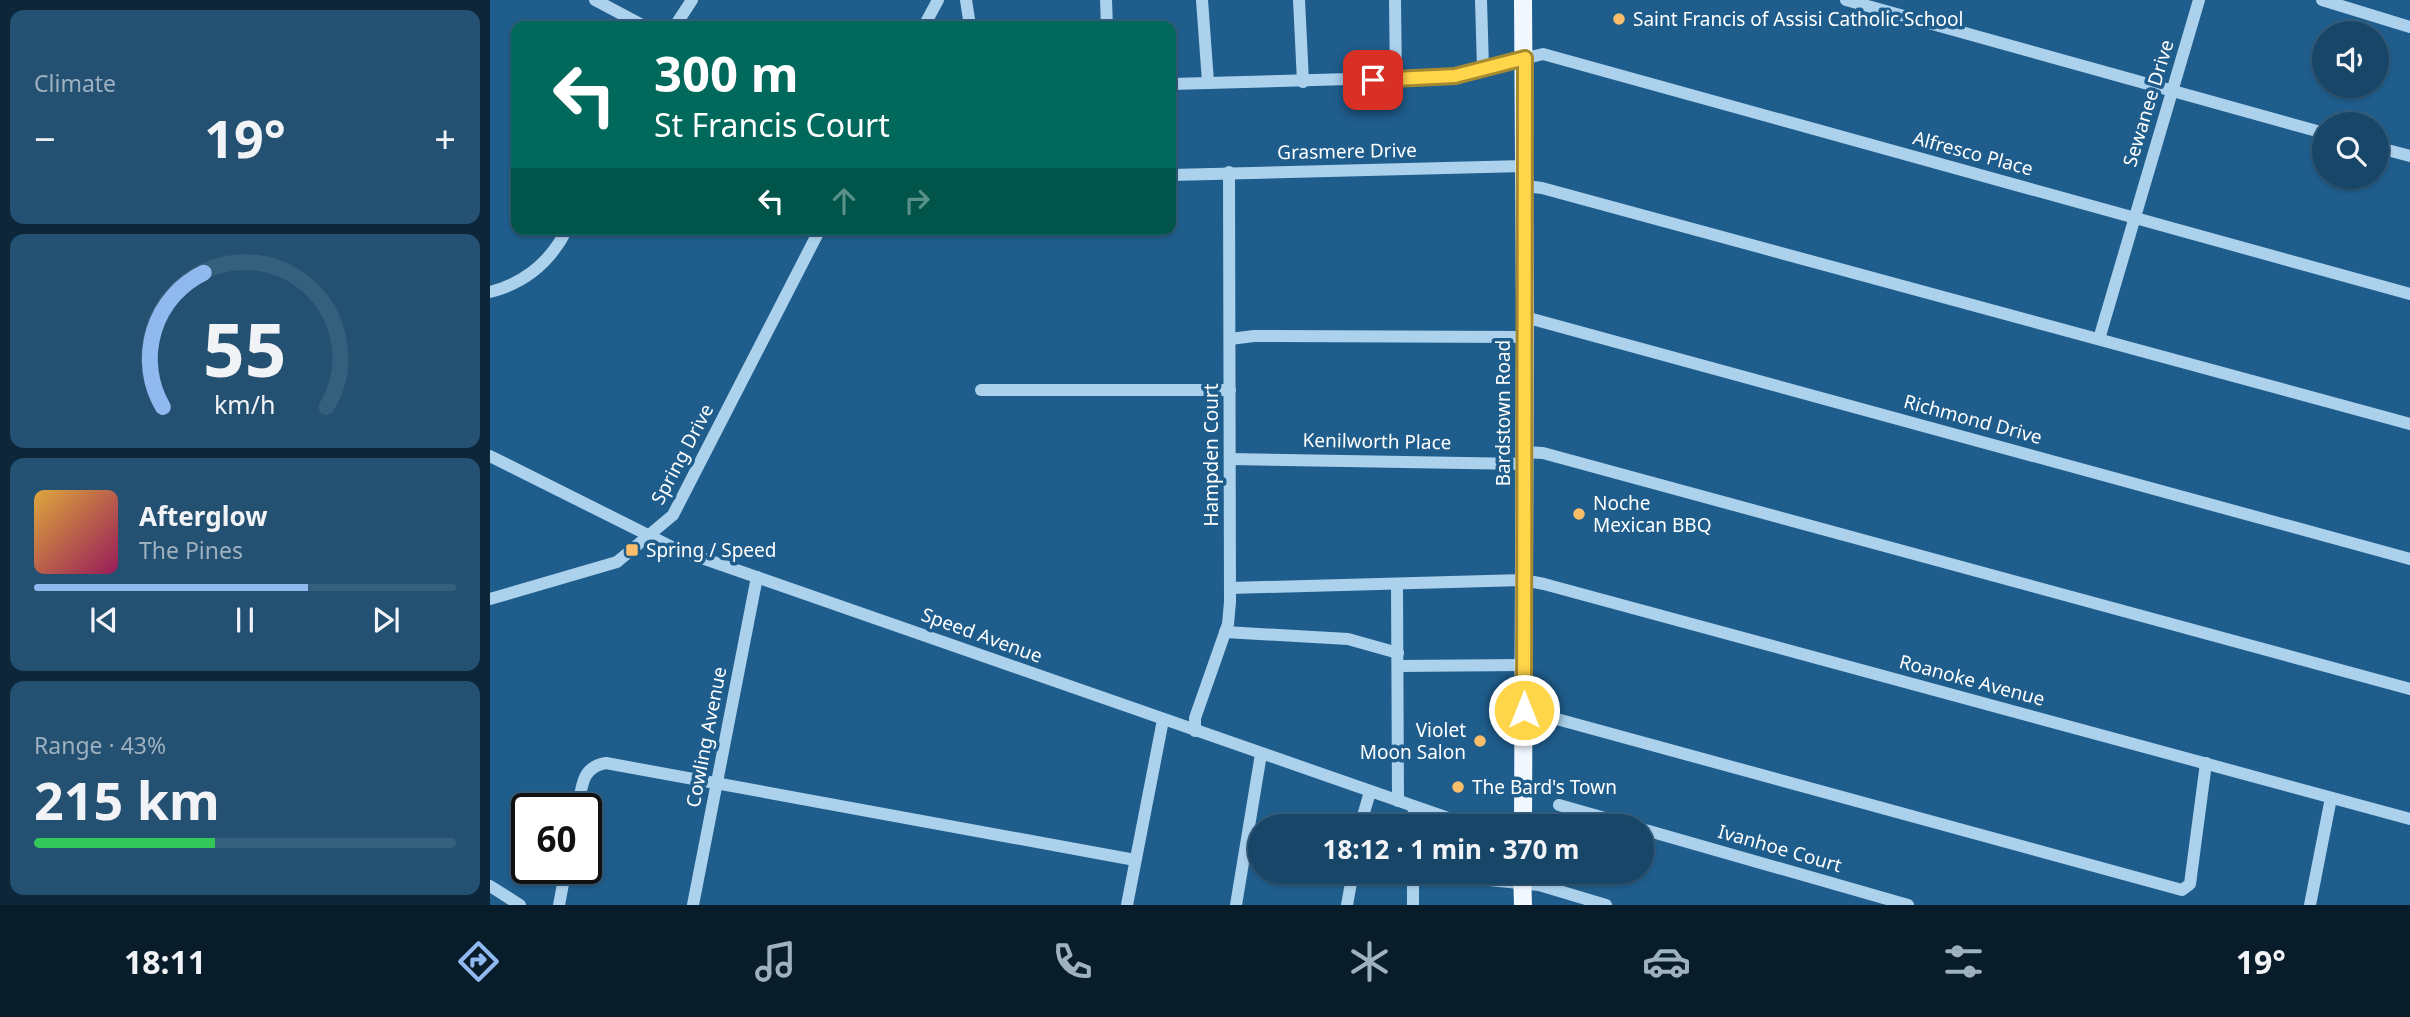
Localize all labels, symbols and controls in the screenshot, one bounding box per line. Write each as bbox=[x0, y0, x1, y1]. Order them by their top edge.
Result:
place label: Saint Francis of Assisi Catholic School bbox=[1633, 6, 1963, 32]
marker: Saint Francis of Assisi Catholic School bbox=[1611, 11, 1627, 27]
map controls bbox=[2312, 21, 2389, 189]
button: sound bbox=[2312, 21, 2389, 98]
street label: Sewanee Drive bbox=[2116, 36, 2180, 170]
text: 300 m bbox=[654, 40, 799, 106]
icon: left bbox=[539, 49, 630, 140]
pin bbox=[1343, 50, 1403, 110]
icon: arrive bbox=[1354, 61, 1392, 99]
text: Climate bbox=[34, 67, 116, 99]
text: 19° bbox=[204, 102, 286, 173]
text: St Francis Court bbox=[654, 103, 890, 146]
text: − bbox=[34, 112, 56, 164]
text: + bbox=[434, 112, 456, 164]
button: search bbox=[2312, 112, 2389, 189]
street label: Alfresco Place bbox=[1910, 124, 2036, 182]
street label: Grasmere Drive bbox=[1277, 137, 1417, 165]
icon: left bbox=[752, 182, 790, 220]
icon: ahead bbox=[825, 182, 863, 220]
icon: right bbox=[898, 182, 936, 220]
text: 55 bbox=[203, 299, 287, 398]
street label: Bardstown Road bbox=[1490, 340, 1516, 486]
street label: Hampden Court bbox=[1198, 383, 1224, 527]
text: km/h bbox=[214, 386, 276, 420]
street label: Richmond Drive bbox=[1901, 388, 2045, 450]
street label: Spring Drive bbox=[645, 399, 719, 509]
street label: Kenilworth Place bbox=[1302, 427, 1452, 455]
place label: Noche Mexican BBQ bbox=[1593, 490, 1712, 538]
text: Afterglow bbox=[139, 498, 267, 534]
marker: Noche Mexican BBQ bbox=[1571, 506, 1587, 522]
text: The Pines bbox=[139, 534, 243, 566]
place label: Spring / Speed bbox=[646, 537, 776, 563]
marker: Spring / Speed bbox=[624, 542, 640, 558]
icon: previous bbox=[85, 601, 123, 639]
icon: pause bbox=[226, 601, 264, 639]
icon: next bbox=[367, 601, 405, 639]
street label: Speed Avenue bbox=[918, 601, 1046, 669]
street label: Roanoke Avenue bbox=[1896, 648, 2048, 712]
street label: Cowling Avenue bbox=[680, 664, 732, 810]
position arrow bbox=[1487, 673, 1561, 747]
place label: Violet Moon Salon bbox=[1360, 717, 1466, 765]
text: Range · 43% bbox=[34, 729, 166, 761]
marker: Violet Moon Salon bbox=[1472, 733, 1488, 749]
text: 215 km bbox=[34, 764, 220, 835]
place label: The Bard's Town bbox=[1472, 774, 1617, 800]
marker: The Bard's Town bbox=[1450, 779, 1466, 795]
speed limit sign: 60 bbox=[511, 793, 602, 884]
street label: Ivanhoe Court bbox=[1715, 818, 1845, 878]
text: 18:12 · 1 min · 370 m bbox=[1323, 831, 1579, 867]
icon: directions bbox=[454, 937, 503, 986]
icon: music bbox=[751, 937, 800, 986]
icon: phone bbox=[1048, 937, 1097, 986]
icon: climate bbox=[1345, 937, 1394, 986]
icon: car bbox=[1642, 937, 1691, 986]
icon: filters bbox=[1939, 937, 1988, 986]
text: 18:11 bbox=[124, 940, 206, 983]
text: 19° bbox=[2236, 940, 2286, 983]

